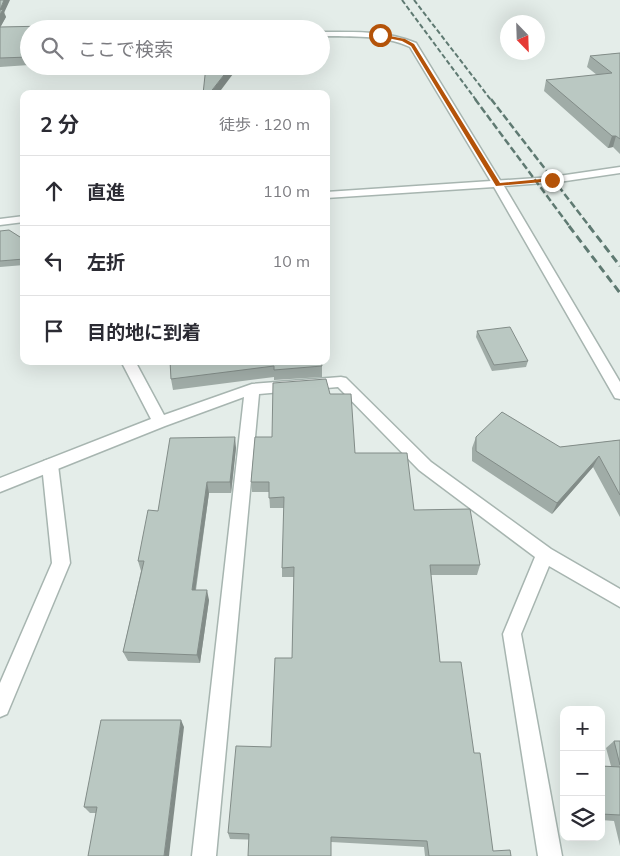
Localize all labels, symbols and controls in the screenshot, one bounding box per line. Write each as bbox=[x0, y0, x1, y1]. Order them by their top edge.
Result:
north arrow bbox=[500, 15, 545, 60]
search box bbox=[20, 20, 330, 75]
route start bbox=[369, 24, 392, 47]
icon: search bbox=[38, 34, 66, 62]
text: ここで検索 bbox=[78, 37, 173, 61]
text: 2 分 bbox=[40, 111, 79, 137]
text: 徒歩 · 120 m bbox=[219, 114, 310, 134]
route end bbox=[541, 169, 564, 192]
icon: ahead bbox=[40, 177, 68, 205]
text: 直進 bbox=[87, 180, 125, 204]
text: 110 m bbox=[263, 181, 310, 201]
icon: left bbox=[40, 247, 68, 275]
text: 左折 bbox=[87, 250, 125, 274]
text: 10 m bbox=[273, 251, 310, 271]
icon: arrive bbox=[40, 317, 68, 345]
text: 目的地に到着 bbox=[87, 320, 201, 344]
map controls bbox=[560, 706, 605, 841]
button: + bbox=[560, 706, 605, 751]
button: − bbox=[560, 751, 605, 796]
button: layers bbox=[560, 796, 605, 841]

